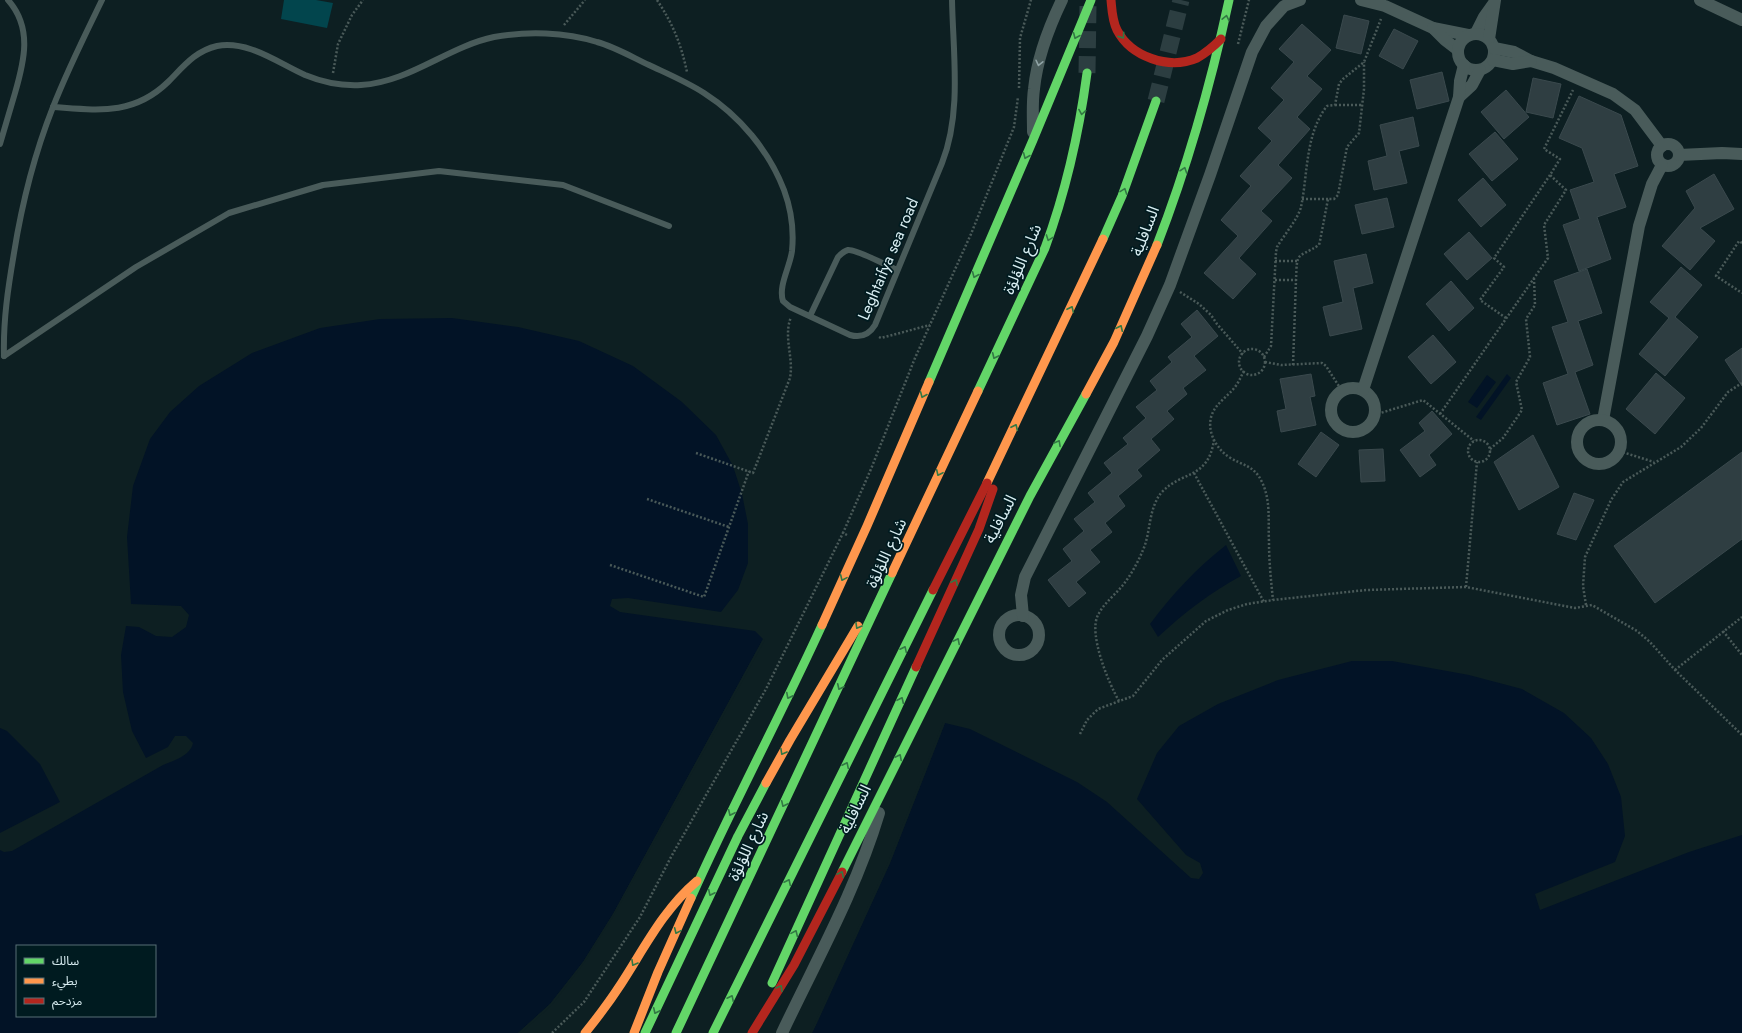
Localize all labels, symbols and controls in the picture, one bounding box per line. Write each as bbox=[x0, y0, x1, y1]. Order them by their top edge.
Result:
one-way arrow bbox=[1221, 15, 1229, 21]
one-way arrow bbox=[1072, 32, 1080, 39]
one-way arrow bbox=[1117, 32, 1124, 39]
one-way arrow bbox=[1036, 60, 1044, 66]
one-way arrow bbox=[1078, 109, 1087, 115]
one-way arrow bbox=[1023, 152, 1031, 159]
one-way arrow bbox=[1179, 167, 1188, 174]
one-way arrow bbox=[1120, 187, 1128, 194]
street label: Leghtaifya sea road bbox=[852, 194, 924, 324]
street label: السافلية bbox=[1125, 203, 1165, 259]
street label: شارع اللؤلؤة bbox=[997, 220, 1048, 298]
one-way arrow bbox=[1045, 234, 1054, 241]
one-way arrow bbox=[971, 272, 979, 279]
one-way arrow bbox=[1066, 306, 1074, 314]
one-way arrow bbox=[1115, 325, 1123, 333]
one-way arrow bbox=[992, 351, 1000, 359]
one-way arrow bbox=[920, 391, 928, 398]
one-way arrow bbox=[1010, 423, 1018, 431]
one-way arrow bbox=[1054, 440, 1061, 447]
one-way arrow bbox=[936, 469, 944, 477]
street label: السافلية bbox=[978, 491, 1022, 547]
street label: شارع اللؤلؤة bbox=[860, 514, 913, 592]
one-way arrow bbox=[840, 574, 848, 581]
one-way arrow bbox=[950, 579, 958, 586]
one-way arrow bbox=[855, 622, 862, 629]
one-way arrow bbox=[952, 638, 960, 645]
one-way arrow bbox=[899, 645, 907, 653]
one-way arrow bbox=[837, 682, 845, 690]
one-way arrow bbox=[786, 692, 794, 700]
one-way arrow bbox=[896, 697, 904, 705]
one-way arrow bbox=[781, 748, 788, 755]
one-way arrow bbox=[894, 754, 902, 761]
one-way arrow bbox=[841, 762, 849, 769]
street label: السافلية bbox=[833, 781, 877, 837]
one-way arrow bbox=[781, 800, 789, 807]
street label: شارع اللؤلؤة bbox=[722, 807, 775, 885]
one-way arrow bbox=[728, 808, 736, 816]
one-way arrow bbox=[836, 870, 844, 878]
one-way arrow bbox=[783, 878, 791, 886]
one-way arrow bbox=[708, 888, 716, 896]
one-way arrow bbox=[674, 926, 682, 934]
one-way arrow bbox=[790, 930, 798, 938]
legend bbox=[16, 945, 156, 1017]
text: سالك bbox=[52, 952, 79, 970]
one-way arrow bbox=[631, 959, 638, 966]
text: بطيء bbox=[52, 972, 78, 991]
one-way arrow bbox=[776, 985, 783, 992]
text: مزدحم bbox=[52, 992, 82, 1010]
one-way arrow bbox=[726, 995, 733, 1002]
one-way arrow bbox=[653, 1006, 661, 1014]

